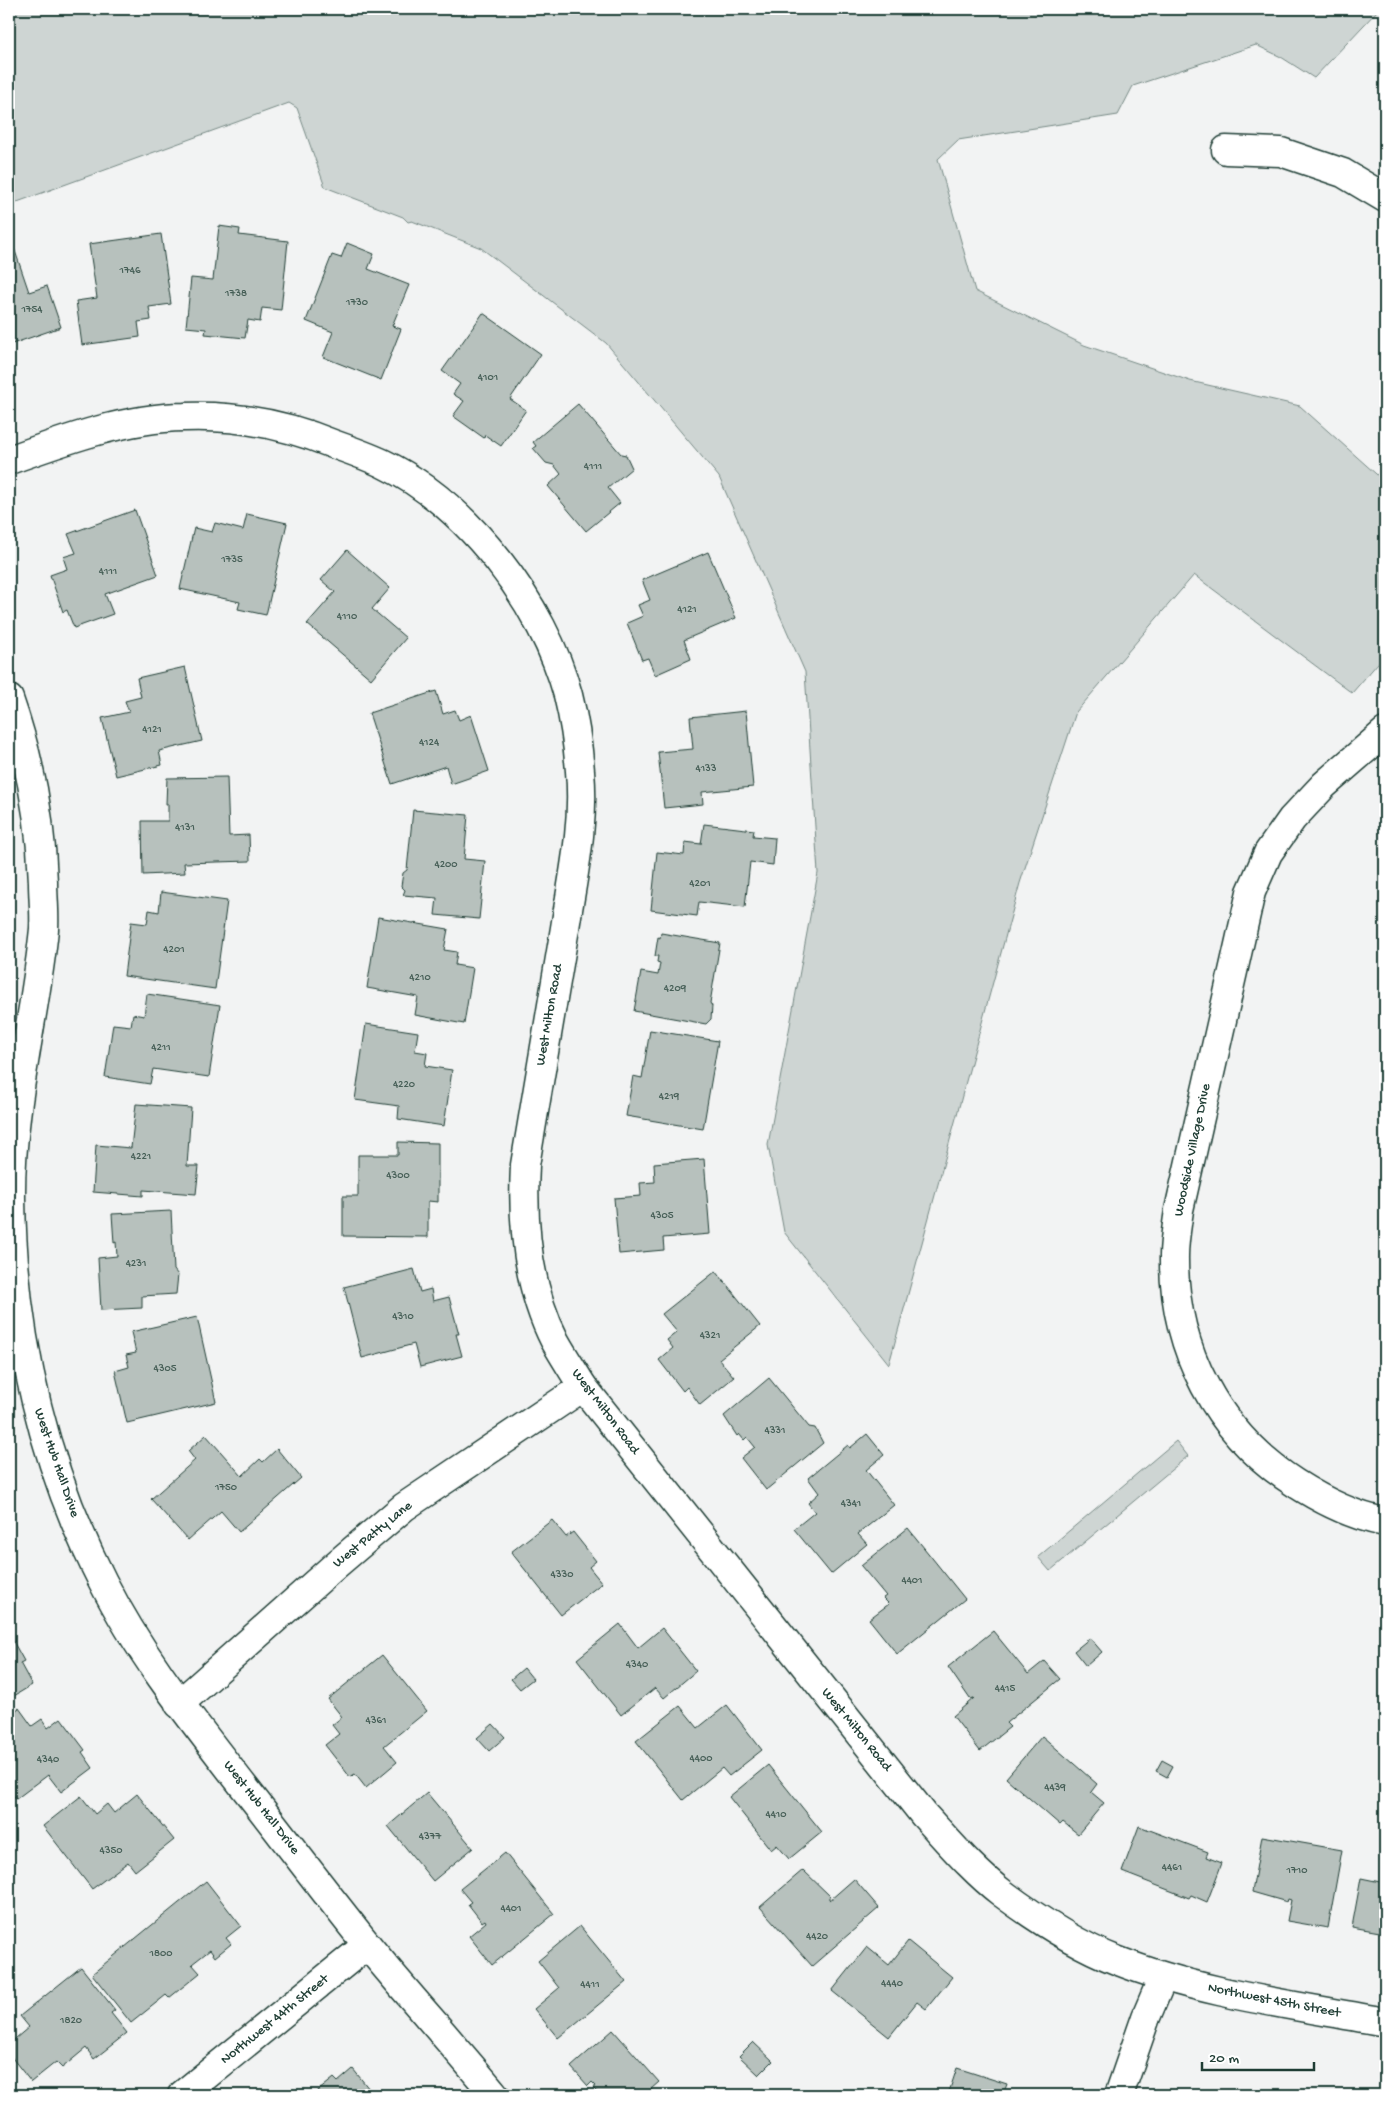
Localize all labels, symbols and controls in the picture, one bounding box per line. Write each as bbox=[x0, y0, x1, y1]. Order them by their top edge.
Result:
house number: 1746 bbox=[119, 265, 141, 277]
house number: 1738 bbox=[224, 288, 247, 300]
house number: 1730 bbox=[345, 297, 368, 309]
house number: 1754 bbox=[20, 304, 43, 316]
house number: 4101 bbox=[478, 372, 498, 384]
house number: 4111 bbox=[584, 461, 602, 473]
house number: 1735 bbox=[220, 554, 243, 566]
house number: 4111 bbox=[99, 566, 117, 578]
house number: 4121 bbox=[677, 604, 697, 616]
house number: 4110 bbox=[337, 611, 357, 623]
house number: 4121 bbox=[142, 724, 162, 736]
house number: 4124 bbox=[419, 737, 440, 749]
house number: 4133 bbox=[695, 763, 717, 775]
house number: 4131 bbox=[175, 822, 195, 834]
house number: 4200 bbox=[434, 859, 458, 871]
house number: 4201 bbox=[689, 878, 711, 890]
house number: 4201 bbox=[163, 944, 185, 956]
street label: West Milton Road bbox=[533, 961, 568, 1067]
house number: 4210 bbox=[409, 972, 431, 984]
house number: 4209 bbox=[664, 983, 687, 995]
house number: 4211 bbox=[151, 1042, 171, 1054]
house number: 4220 bbox=[393, 1079, 415, 1091]
street label: Woodside Village Drive bbox=[1171, 1081, 1216, 1218]
house number: 4219 bbox=[659, 1091, 680, 1103]
house number: 4221 bbox=[131, 1151, 151, 1163]
house number: 4300 bbox=[386, 1170, 410, 1182]
house number: 4305 bbox=[651, 1210, 674, 1222]
house number: 4231 bbox=[126, 1258, 146, 1270]
house number: 4310 bbox=[392, 1311, 414, 1323]
house number: 4321 bbox=[700, 1330, 720, 1342]
house number: 4305 bbox=[154, 1363, 177, 1375]
street label: West Milton Road bbox=[567, 1366, 644, 1460]
street label: West Hub Hall Drive bbox=[29, 1406, 83, 1521]
house number: 4331 bbox=[764, 1425, 786, 1437]
house number: 1750 bbox=[214, 1482, 237, 1494]
street label: West Patty Lane bbox=[330, 1497, 417, 1572]
house number: 4341 bbox=[841, 1498, 861, 1510]
house number: 4330 bbox=[551, 1569, 573, 1581]
house number: 4401 bbox=[901, 1575, 923, 1587]
house number: 4340 bbox=[626, 1659, 648, 1671]
house number: 4415 bbox=[995, 1683, 1016, 1695]
street label: West Milton Road bbox=[817, 1685, 896, 1777]
house number: 4361 bbox=[366, 1715, 386, 1727]
house number: 4400 bbox=[690, 1753, 712, 1765]
house number: 4340 bbox=[37, 1754, 59, 1766]
street label: West Hub Hall Drive bbox=[219, 1758, 303, 1859]
house number: 4439 bbox=[1044, 1782, 1066, 1794]
house number: 4410 bbox=[765, 1809, 787, 1821]
house number: 4377 bbox=[419, 1831, 441, 1843]
house number: 4350 bbox=[100, 1845, 122, 1857]
house number: 4461 bbox=[1162, 1862, 1182, 1874]
house number: 1710 bbox=[1286, 1865, 1307, 1877]
house number: 4401 bbox=[500, 1903, 522, 1915]
house number: 4420 bbox=[806, 1931, 828, 1943]
house number: 1800 bbox=[149, 1948, 172, 1960]
street label: Northwest 44th Street bbox=[218, 1970, 333, 2069]
house number: 4440 bbox=[881, 1978, 903, 1990]
house number: 4411 bbox=[580, 1979, 600, 1991]
street label: Northwest 45th Street bbox=[1206, 1980, 1343, 2022]
house number: 1820 bbox=[59, 2015, 82, 2027]
scale bar bbox=[1202, 2039, 1314, 2071]
text: 20 m bbox=[1209, 2050, 1239, 2068]

